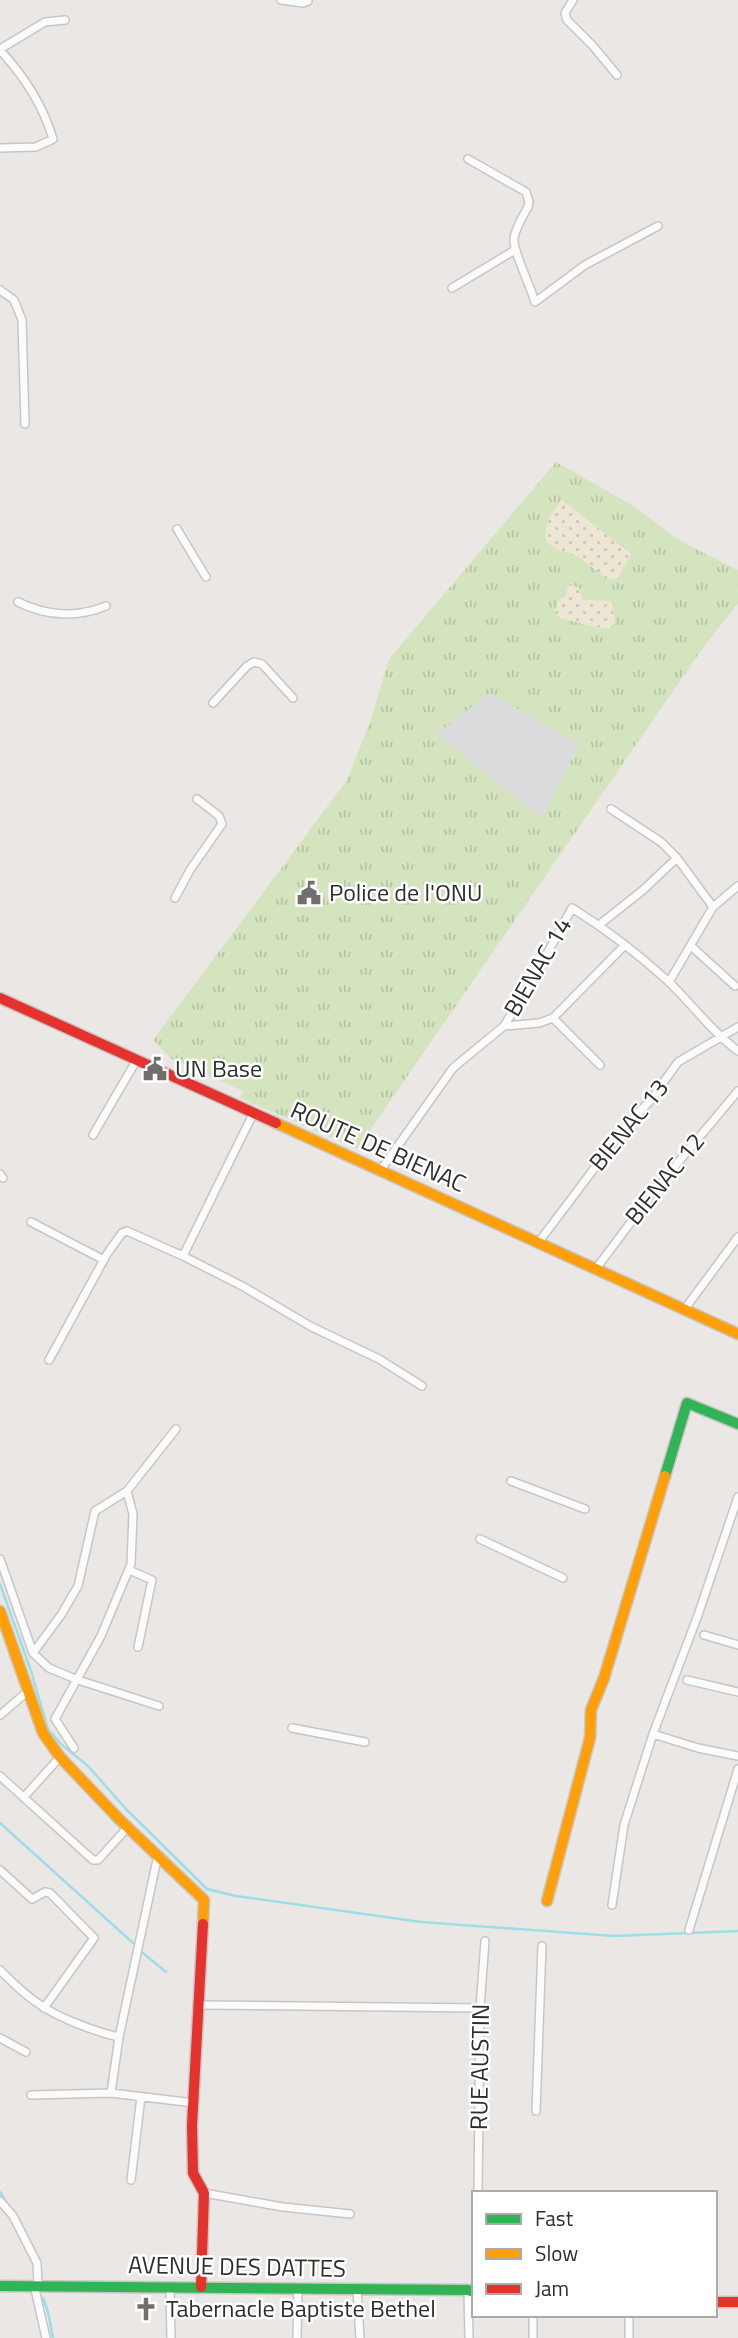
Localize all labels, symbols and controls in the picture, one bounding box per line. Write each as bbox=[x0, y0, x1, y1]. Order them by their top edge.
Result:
place label: Police de l'ONU bbox=[329, 874, 482, 910]
public building icon: Police de l'ONU bbox=[295, 879, 323, 907]
street label: BIENAC 14 bbox=[494, 910, 580, 1023]
place label: UN Base bbox=[175, 1050, 262, 1086]
public building icon: UN Base bbox=[141, 1055, 169, 1083]
street label: BIENAC 13 bbox=[580, 1071, 677, 1178]
street label: ROUTE DE BIENAC bbox=[285, 1091, 472, 1201]
street label: BIENAC 12 bbox=[616, 1125, 713, 1232]
street label: RUE AUSTIN bbox=[460, 2004, 498, 2130]
legend bbox=[472, 2191, 717, 2317]
text: Fast bbox=[535, 2202, 574, 2234]
text: Slow bbox=[535, 2237, 578, 2269]
street label: AVENUE DES DATTES bbox=[128, 2246, 346, 2286]
text: Jam bbox=[535, 2272, 569, 2304]
place label: Tabernacle Baptiste Bethel bbox=[166, 2290, 436, 2326]
church icon: Tabernacle Baptiste Bethel bbox=[132, 2295, 160, 2323]

